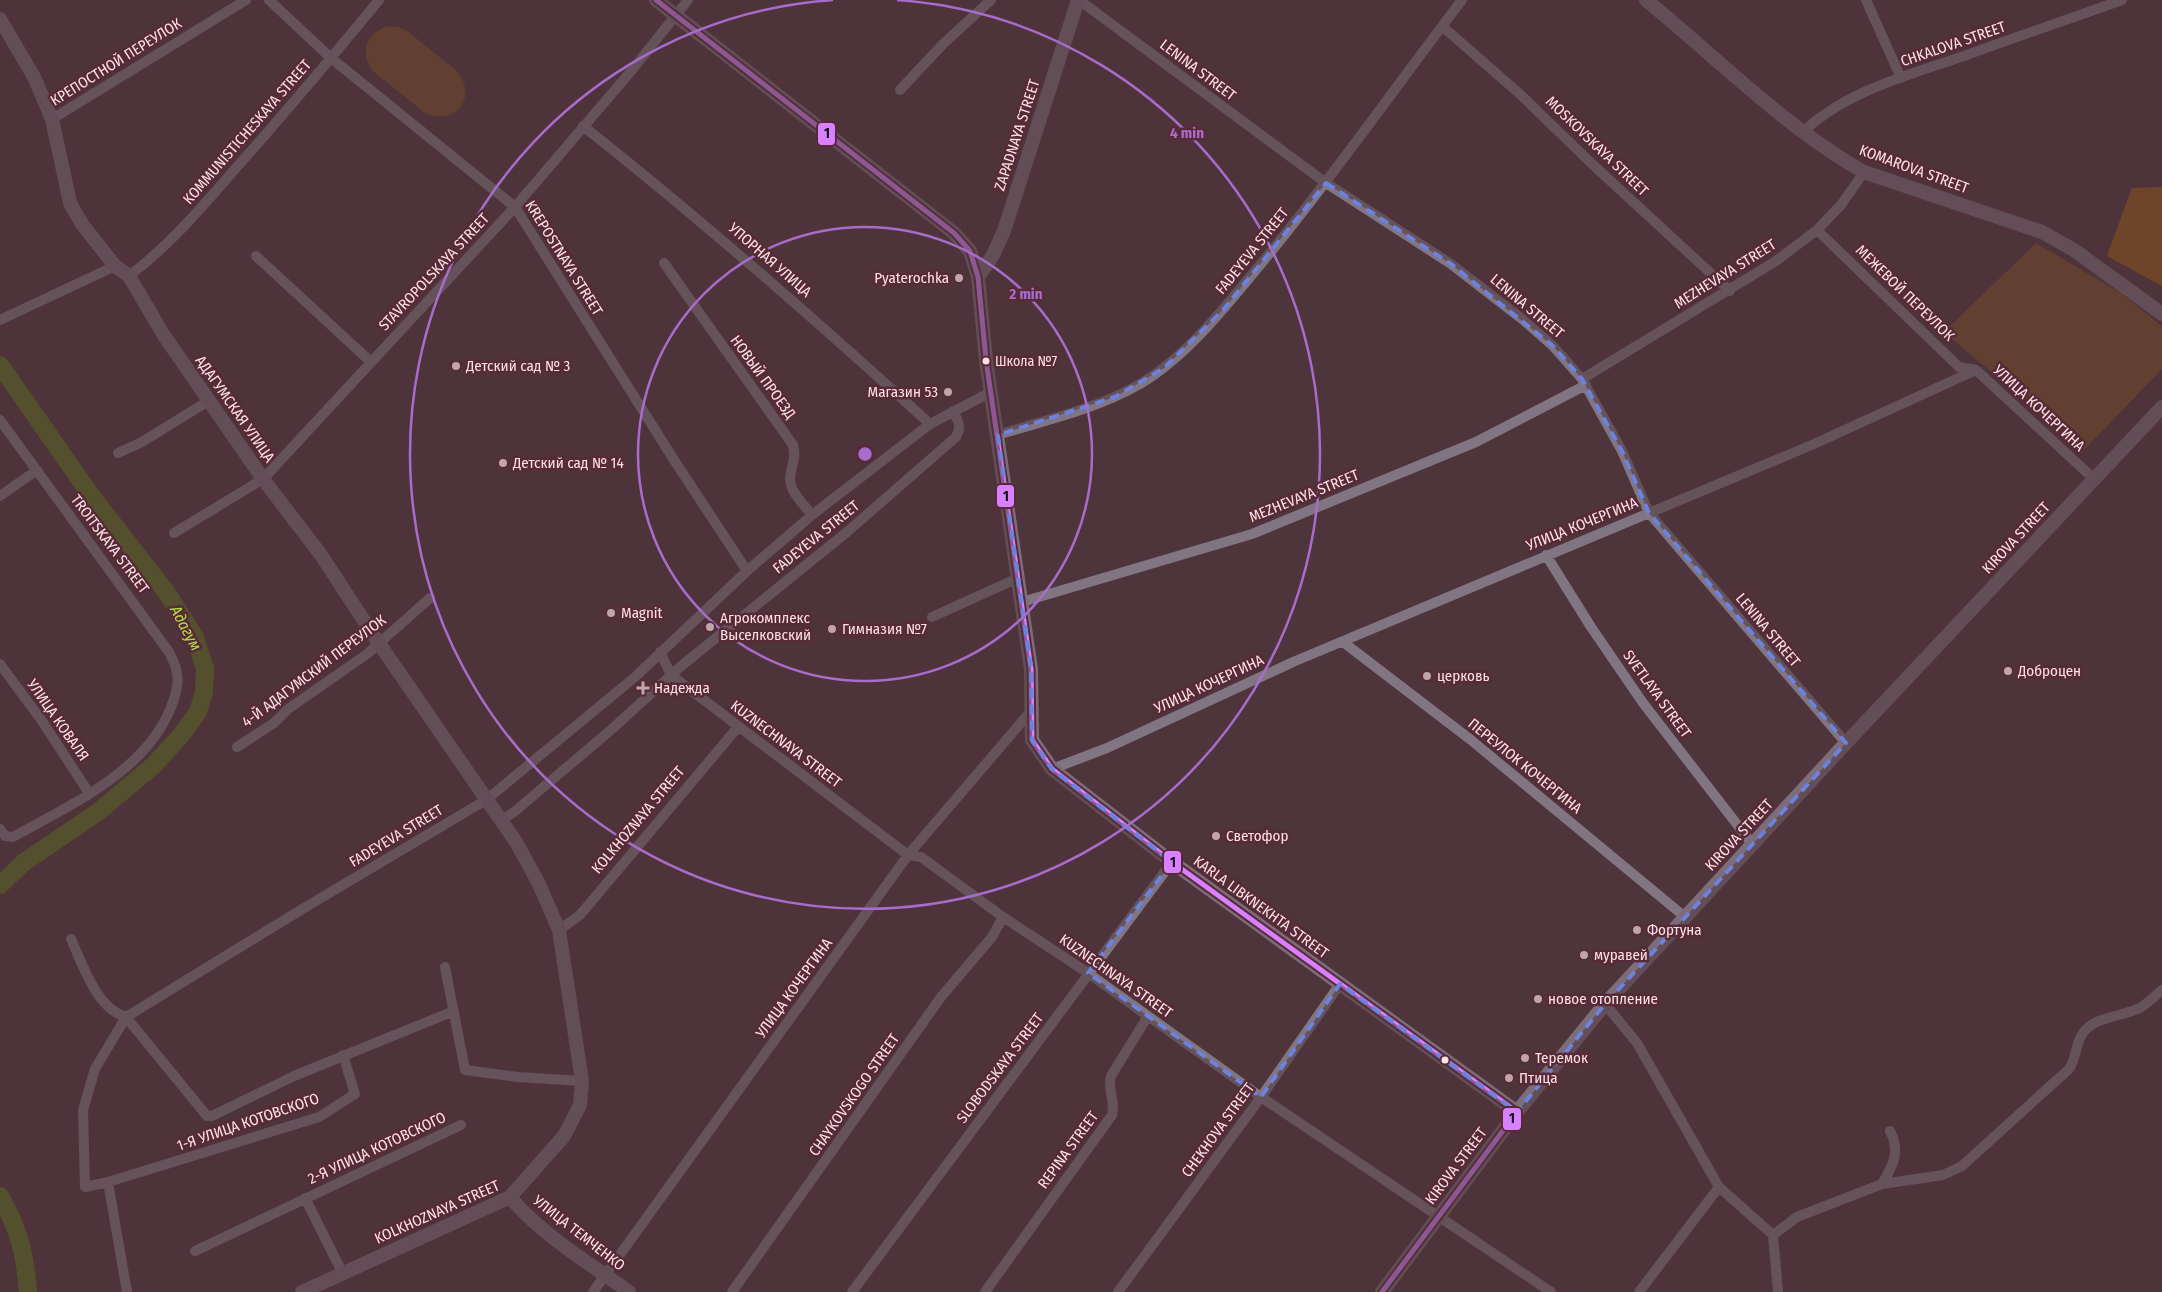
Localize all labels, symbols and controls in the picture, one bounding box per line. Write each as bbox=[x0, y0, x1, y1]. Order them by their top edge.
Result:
street label: КРЕПОСТНОЙ ПЕРЕУЛОК bbox=[47, 14, 185, 110]
street label: CHKALOVA STREET bbox=[1898, 18, 2008, 70]
street label: LENINA STREET bbox=[1156, 36, 1240, 104]
street label: KOMMUNISTICHESKAYA STREET bbox=[179, 56, 315, 208]
street label: ZAPADNAYA STREET bbox=[990, 77, 1044, 193]
street label: MOSKOVSKAYA STREET bbox=[1542, 92, 1652, 200]
line badge: 1 bbox=[817, 122, 836, 146]
text: 4 min bbox=[1170, 124, 1204, 142]
text: 1 bbox=[824, 125, 830, 142]
street label: KOMAROVA STREET bbox=[1857, 141, 1971, 197]
street label: KREPOSTNAYA STREET bbox=[521, 197, 607, 319]
street label: FADEYEVA STREET bbox=[1212, 204, 1292, 298]
street label: STAVROPOLSKAYA STREET bbox=[375, 210, 493, 334]
street label: УПОРНАЯ УЛИЦА bbox=[724, 218, 815, 301]
street label: MEZHEVAYA STREET bbox=[1671, 235, 1779, 313]
street label: МЕЖЕВОЙ ПЕРЕУЛОК bbox=[1852, 241, 1958, 345]
place label: Pyaterochka bbox=[874, 269, 949, 287]
street label: LENINA STREET bbox=[1487, 270, 1567, 342]
marker: Pyaterochka bbox=[953, 272, 965, 284]
text: 2 min bbox=[1008, 285, 1043, 303]
street label: НОВЫЙ ПРОЕЗД bbox=[727, 332, 799, 422]
street label: АДАГУМСКАЯ УЛИЦА bbox=[192, 352, 279, 466]
place label: Школа №7 bbox=[995, 353, 1057, 370]
marker: Школа №7 bbox=[981, 356, 991, 366]
place label: Детский сад № 3 bbox=[465, 357, 571, 375]
marker: Детский сад № 3 bbox=[450, 360, 462, 372]
street label: УЛИЦА КОЧЕРГИНА bbox=[1989, 360, 2089, 455]
place label: Магазин 53 bbox=[868, 383, 938, 401]
marker: Магазин 53 bbox=[942, 386, 954, 398]
centre of rings bbox=[856, 445, 874, 463]
place label: Детский сад № 14 bbox=[512, 454, 624, 472]
marker: Детский сад № 14 bbox=[497, 457, 509, 469]
street label: MEZHEVAYA STREET bbox=[1246, 466, 1362, 526]
line badge: 1 bbox=[996, 484, 1015, 508]
text: 1 bbox=[1003, 488, 1009, 505]
street label: TROITSKAYA STREET bbox=[67, 491, 153, 597]
street label: УЛИЦА КОЧЕРГИНА bbox=[1523, 493, 1640, 555]
street label: FADEYEVA STREET bbox=[769, 497, 863, 577]
street label: KIROVA STREET bbox=[1978, 498, 2054, 578]
street label: LENINA STREET bbox=[1732, 590, 1804, 670]
water label: Адагум bbox=[166, 601, 206, 654]
place label: Magnit bbox=[621, 604, 663, 622]
marker: Magnit bbox=[605, 607, 617, 619]
place label: Агрокомплекс Выселковский bbox=[720, 609, 811, 644]
street label: 4-Й АДАГУМСКИЙ ПЕРЕУЛОК bbox=[238, 611, 390, 731]
place label: Гимназия №7 bbox=[842, 620, 927, 638]
marker: Агрокомплекс Выселковский bbox=[704, 621, 716, 633]
marker: Гимназия №7 bbox=[826, 623, 838, 635]
street label: SVETLAYA STREET bbox=[1619, 647, 1695, 741]
street label: УЛИЦА КОЧЕРГИНА bbox=[1151, 651, 1267, 718]
place label: Доброцен bbox=[2017, 662, 2081, 680]
marker: Доброцен bbox=[2002, 665, 2014, 677]
place label: церковь bbox=[1437, 667, 1490, 685]
marker: церковь bbox=[1421, 670, 1433, 682]
street label: УЛИЦА КОВАЛЯ bbox=[23, 675, 93, 764]
place label: Надежда bbox=[654, 679, 710, 697]
marker: Надежда bbox=[636, 681, 650, 695]
street label: KUZNECHNAYA STREET bbox=[727, 697, 845, 792]
street label: ПЕРЕУЛОК КОЧЕРГИНА bbox=[1465, 715, 1586, 817]
street label: KOLKHOZNAYA STREET bbox=[588, 763, 688, 877]
street label: KIROVA STREET bbox=[1701, 795, 1777, 875]
street label: FADEYEVA STREET bbox=[346, 801, 446, 871]
place label: Светофор bbox=[1226, 827, 1288, 845]
marker: Светофор bbox=[1210, 830, 1222, 842]
line badge: 1 bbox=[1163, 850, 1182, 874]
street label: KARLA LIBKNEKHTA STREET bbox=[1190, 852, 1332, 962]
text: 1 bbox=[1170, 854, 1176, 871]
place label: Фортуна bbox=[1647, 921, 1702, 939]
marker: Фортуна bbox=[1631, 924, 1643, 936]
street label: KUZNECHNAYA STREET bbox=[1056, 930, 1176, 1022]
street label: УЛИЦА КОЧЕРГИНА bbox=[751, 935, 836, 1042]
place label: муравей bbox=[1594, 946, 1648, 964]
marker: муравей bbox=[1578, 949, 1590, 961]
place label: новое отопление bbox=[1548, 990, 1658, 1008]
marker: новое отопление bbox=[1532, 993, 1544, 1005]
street label: SLOBODSKAYA STREET bbox=[953, 1009, 1047, 1127]
street label: CHAYKOVSKOGO STREET bbox=[805, 1030, 903, 1160]
place label: Теремок bbox=[1535, 1049, 1588, 1067]
marker: Теремок bbox=[1519, 1052, 1531, 1064]
unlabelled marker bbox=[1440, 1055, 1450, 1065]
place label: Птица bbox=[1519, 1069, 1557, 1087]
marker: Птица bbox=[1503, 1072, 1515, 1084]
street label: CHEKHOVA STREET bbox=[1178, 1079, 1258, 1181]
street label: 1-Я УЛИЦА КОТОВСКОГО bbox=[174, 1089, 322, 1155]
line badge: 1 bbox=[1502, 1107, 1522, 1131]
street label: 2-Я УЛИЦА КОТОВСКОГО bbox=[305, 1108, 449, 1188]
street label: REPINA STREET bbox=[1034, 1108, 1102, 1192]
text: 1 bbox=[1509, 1110, 1515, 1127]
street label: KIROVA STREET bbox=[1421, 1124, 1491, 1208]
street label: KOLKHOZNAYA STREET bbox=[372, 1176, 502, 1248]
street label: УЛИЦА ТЕМЧЕНКО bbox=[529, 1191, 629, 1274]

